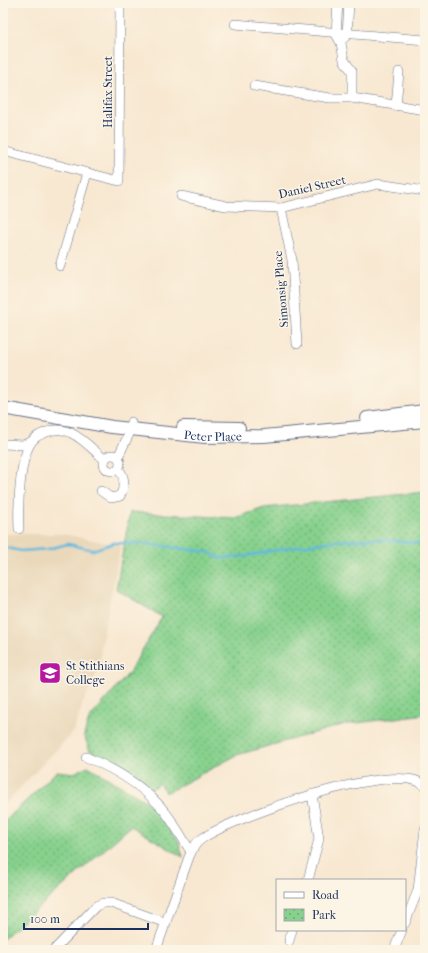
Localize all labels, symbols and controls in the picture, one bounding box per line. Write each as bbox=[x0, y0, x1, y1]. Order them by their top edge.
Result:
street label: Halifax Street bbox=[101, 55, 115, 128]
street label: Daniel Street bbox=[277, 172, 348, 202]
street label: Simonsig Place bbox=[271, 250, 291, 328]
street label: Peter Place bbox=[183, 428, 242, 444]
place label: St Stithians College bbox=[66, 659, 125, 687]
school or university icon: St Stithians College bbox=[37, 660, 63, 686]
legend bbox=[276, 879, 406, 931]
text: Road bbox=[312, 888, 339, 902]
scale bar bbox=[24, 905, 148, 931]
text: Park bbox=[312, 908, 337, 922]
text: 100 m bbox=[30, 912, 60, 926]

